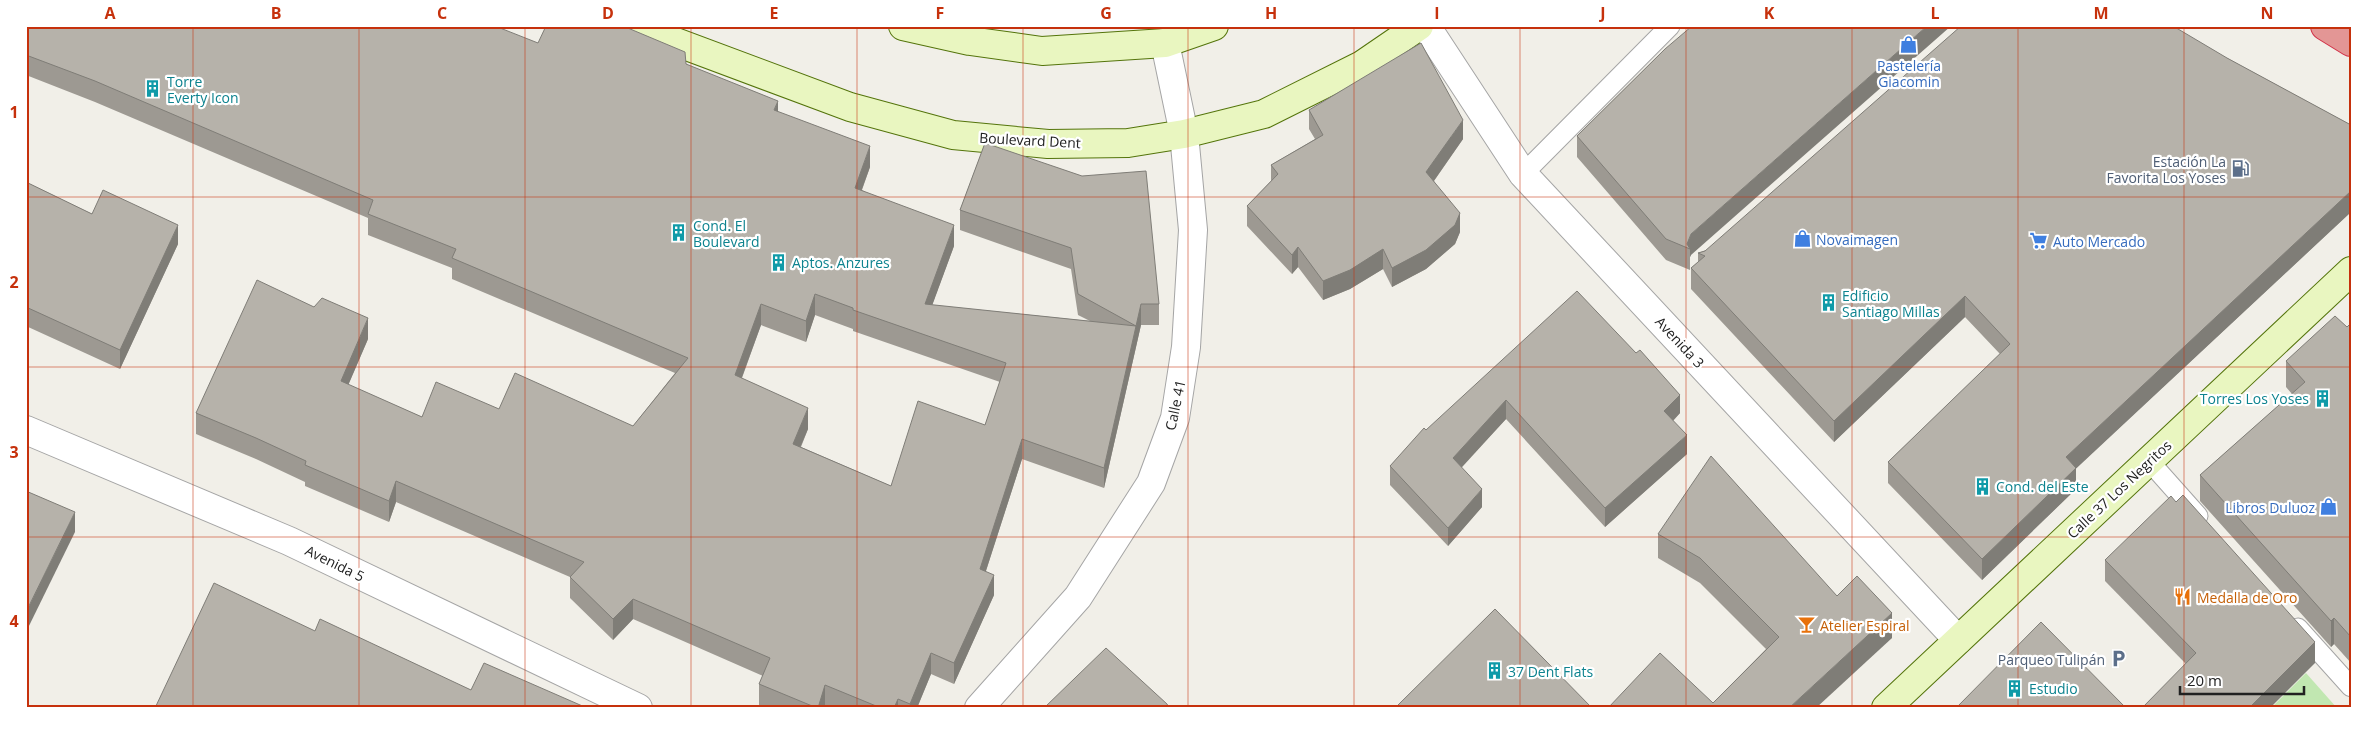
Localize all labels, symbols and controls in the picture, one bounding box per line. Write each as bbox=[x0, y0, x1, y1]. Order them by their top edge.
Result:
text: A bbox=[104, 2, 116, 24]
text: B bbox=[271, 2, 281, 24]
text: C bbox=[437, 2, 447, 24]
text: D bbox=[602, 2, 614, 24]
text: E bbox=[770, 2, 779, 24]
text: F bbox=[936, 2, 944, 24]
text: G bbox=[1100, 2, 1112, 24]
text: H bbox=[1265, 2, 1277, 24]
text: I bbox=[1434, 2, 1440, 24]
text: J bbox=[1598, 2, 1606, 24]
text: K bbox=[1764, 2, 1775, 24]
text: L bbox=[1930, 2, 1940, 24]
text: M bbox=[2093, 2, 2109, 24]
text: N bbox=[2260, 2, 2274, 24]
shop icon: Pastelería Giacomin bbox=[1899, 35, 1919, 55]
place label: Pastelería Giacomin bbox=[1877, 56, 1941, 91]
place label: Torre Everty Icon bbox=[167, 72, 239, 107]
building icon: Torre Everty Icon bbox=[143, 79, 163, 99]
text: 1 bbox=[9, 101, 19, 123]
street label: Boulevard Dent bbox=[979, 128, 1081, 152]
place label: Estación La Favorita Los Yoses bbox=[2106, 152, 2226, 187]
fuel station icon: Estación La Favorita Los Yoses bbox=[2230, 159, 2250, 179]
place label: Cond. El Boulevard bbox=[693, 216, 760, 251]
building icon: Cond. El Boulevard bbox=[669, 223, 689, 243]
shop icon: Novaimagen bbox=[1792, 229, 1812, 249]
place label: Novaimagen bbox=[1816, 230, 1898, 249]
supermarket icon: Auto Mercado bbox=[2029, 231, 2049, 251]
place label: Auto Mercado bbox=[2053, 232, 2145, 251]
building icon: Aptos. Anzures bbox=[768, 252, 788, 272]
place label: Aptos. Anzures bbox=[792, 253, 890, 272]
text: 2 bbox=[9, 271, 19, 293]
place label: Edificio Santiago Millas bbox=[1842, 286, 1940, 321]
building icon: Edificio Santiago Millas bbox=[1818, 293, 1838, 313]
street label: Avenida 3 bbox=[1651, 312, 1709, 372]
street label: Calle 41 bbox=[1160, 378, 1190, 432]
building icon: Torres Los Yoses bbox=[2313, 388, 2333, 408]
place label: Torres Los Yoses bbox=[2200, 389, 2309, 408]
street label: Calle 37 Los Negritos bbox=[2063, 435, 2176, 542]
text: 3 bbox=[9, 441, 19, 463]
building icon: Cond. del Este bbox=[1972, 476, 1992, 496]
place label: Cond. del Este bbox=[1996, 477, 2089, 496]
shop icon: Libros Duluoz bbox=[2319, 497, 2339, 517]
place label: Libros Duluoz bbox=[2225, 498, 2315, 517]
street label: Avenida 5 bbox=[302, 540, 368, 586]
restaurant icon: Medalla de Oro bbox=[2173, 587, 2193, 607]
place label: Medalla de Oro bbox=[2197, 588, 2297, 607]
text: 4 bbox=[9, 610, 19, 632]
bar icon: Atelier Espiral bbox=[1796, 615, 1816, 635]
place label: Atelier Espiral bbox=[1820, 616, 1910, 635]
parking icon: Parqueo Tulipán bbox=[2109, 649, 2129, 669]
place label: Parqueo Tulipán bbox=[1998, 650, 2105, 669]
building icon: 37 Dent Flats bbox=[1484, 661, 1504, 681]
place label: 37 Dent Flats bbox=[1508, 662, 1593, 681]
scale bar bbox=[2180, 664, 2303, 696]
text: 20 m bbox=[2187, 670, 2222, 690]
building icon: Estudio bbox=[2005, 678, 2025, 698]
place label: Estudio bbox=[2029, 679, 2078, 698]

